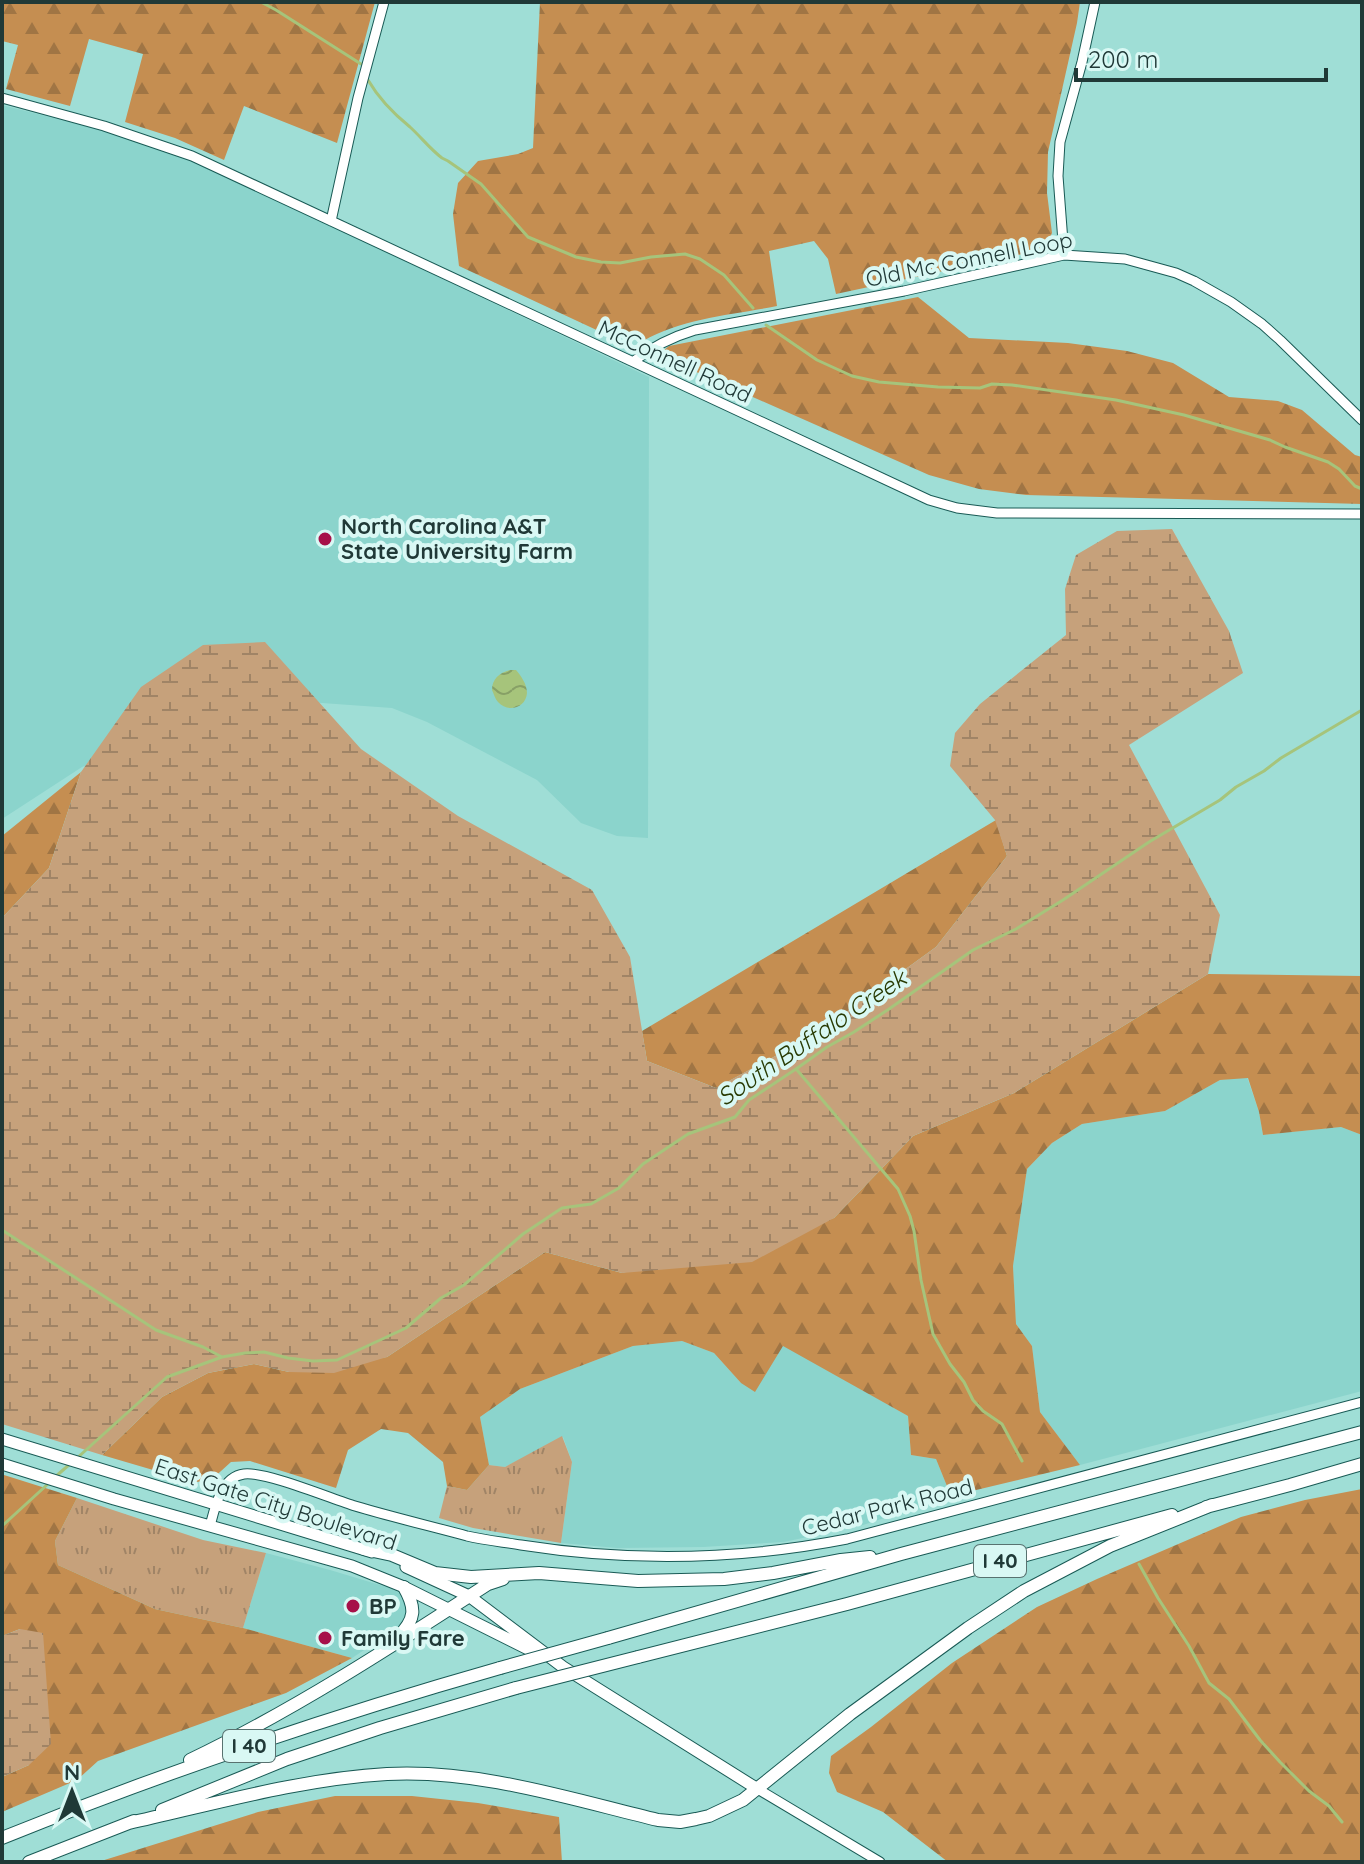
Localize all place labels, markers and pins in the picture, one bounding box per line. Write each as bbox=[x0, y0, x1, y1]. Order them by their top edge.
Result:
place label: North Carolina A&T State University Farm bbox=[341, 512, 573, 565]
marker: North Carolina A&T State University Farm bbox=[316, 530, 334, 548]
place label: BP bbox=[369, 1592, 397, 1620]
marker: BP bbox=[344, 1597, 362, 1615]
place label: Family Fare bbox=[341, 1624, 465, 1652]
marker: Family Fare bbox=[316, 1629, 334, 1647]

